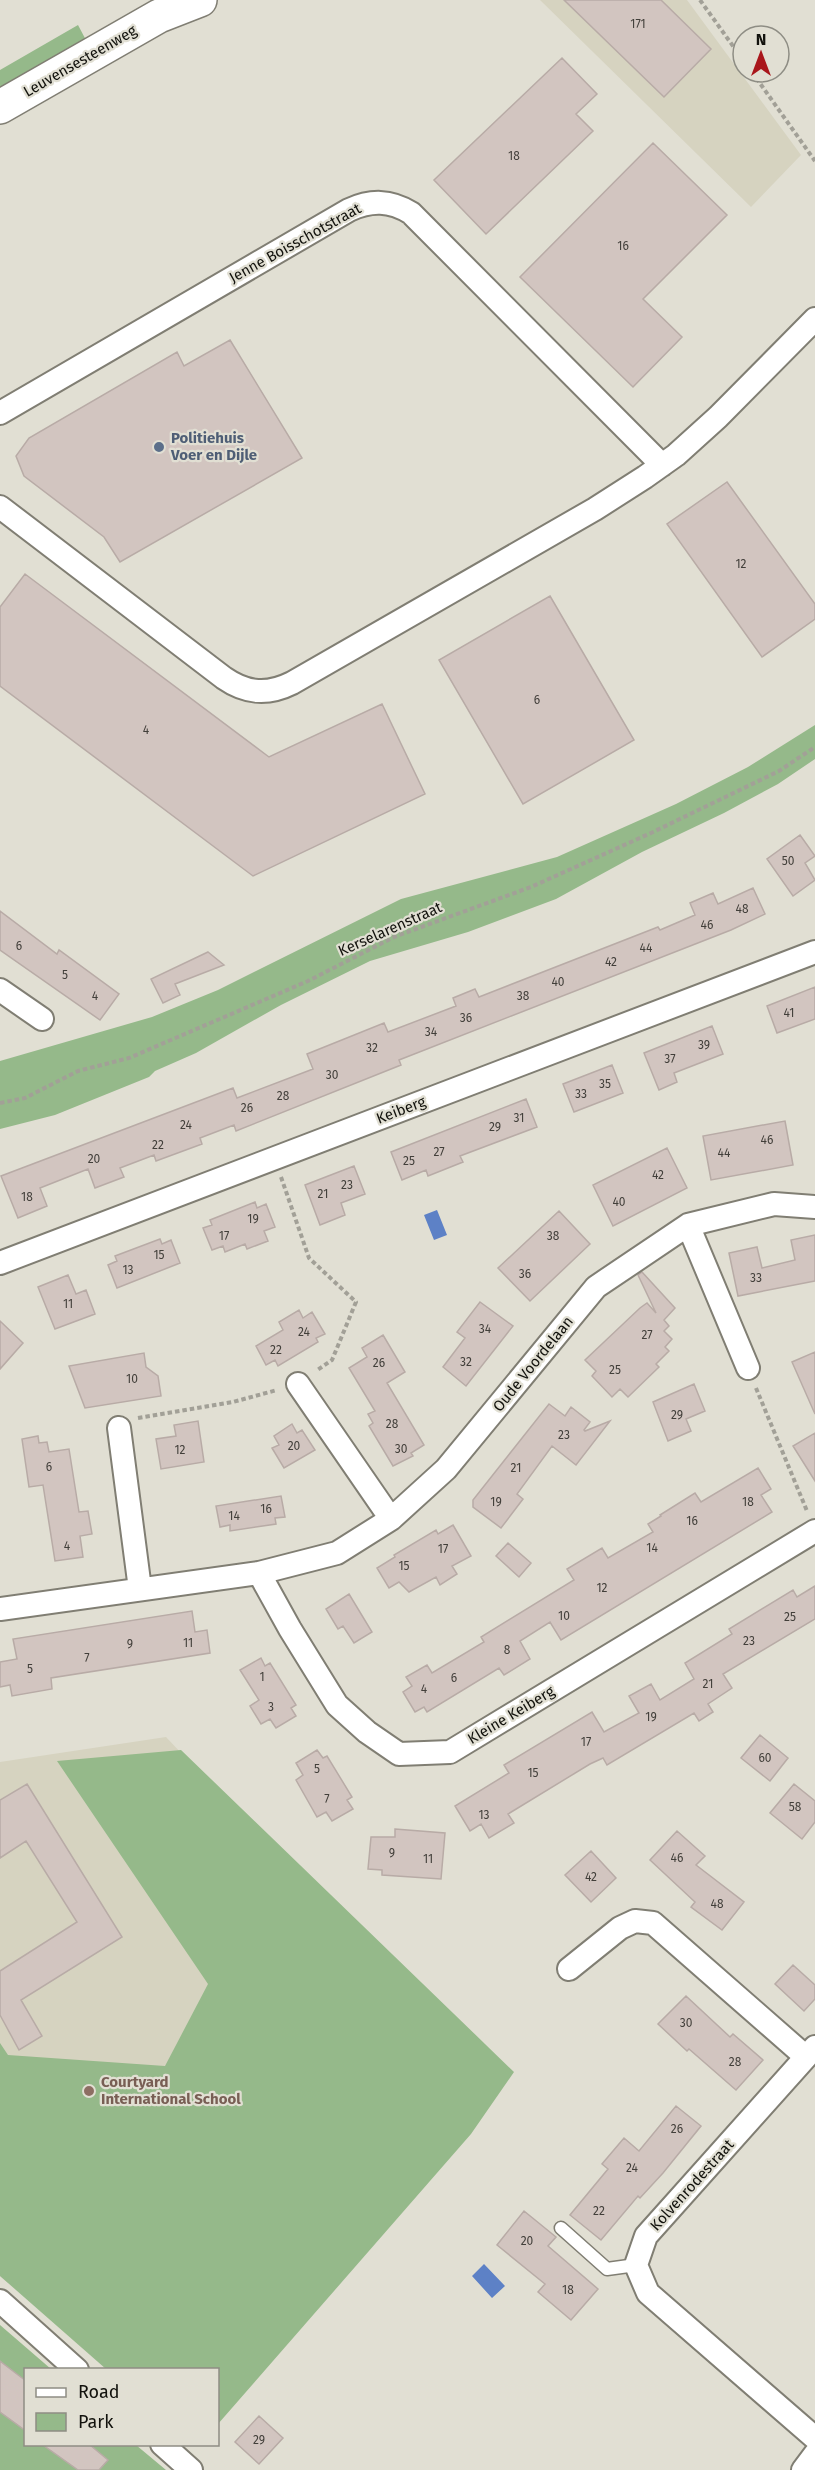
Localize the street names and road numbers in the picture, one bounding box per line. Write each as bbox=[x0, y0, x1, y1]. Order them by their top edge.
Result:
street label: Leuvensesteenweg bbox=[20, 21, 140, 101]
street label: Jenne Boisschotstraat bbox=[226, 199, 365, 287]
street label: Kerselarenstraat bbox=[335, 898, 445, 960]
street label: Keiberg bbox=[374, 1092, 428, 1128]
street label: Oude Voordelaan bbox=[489, 1313, 577, 1415]
street label: Kleine Keiberg bbox=[464, 1682, 558, 1748]
street label: Kolvenrodestraat bbox=[646, 2135, 738, 2234]

